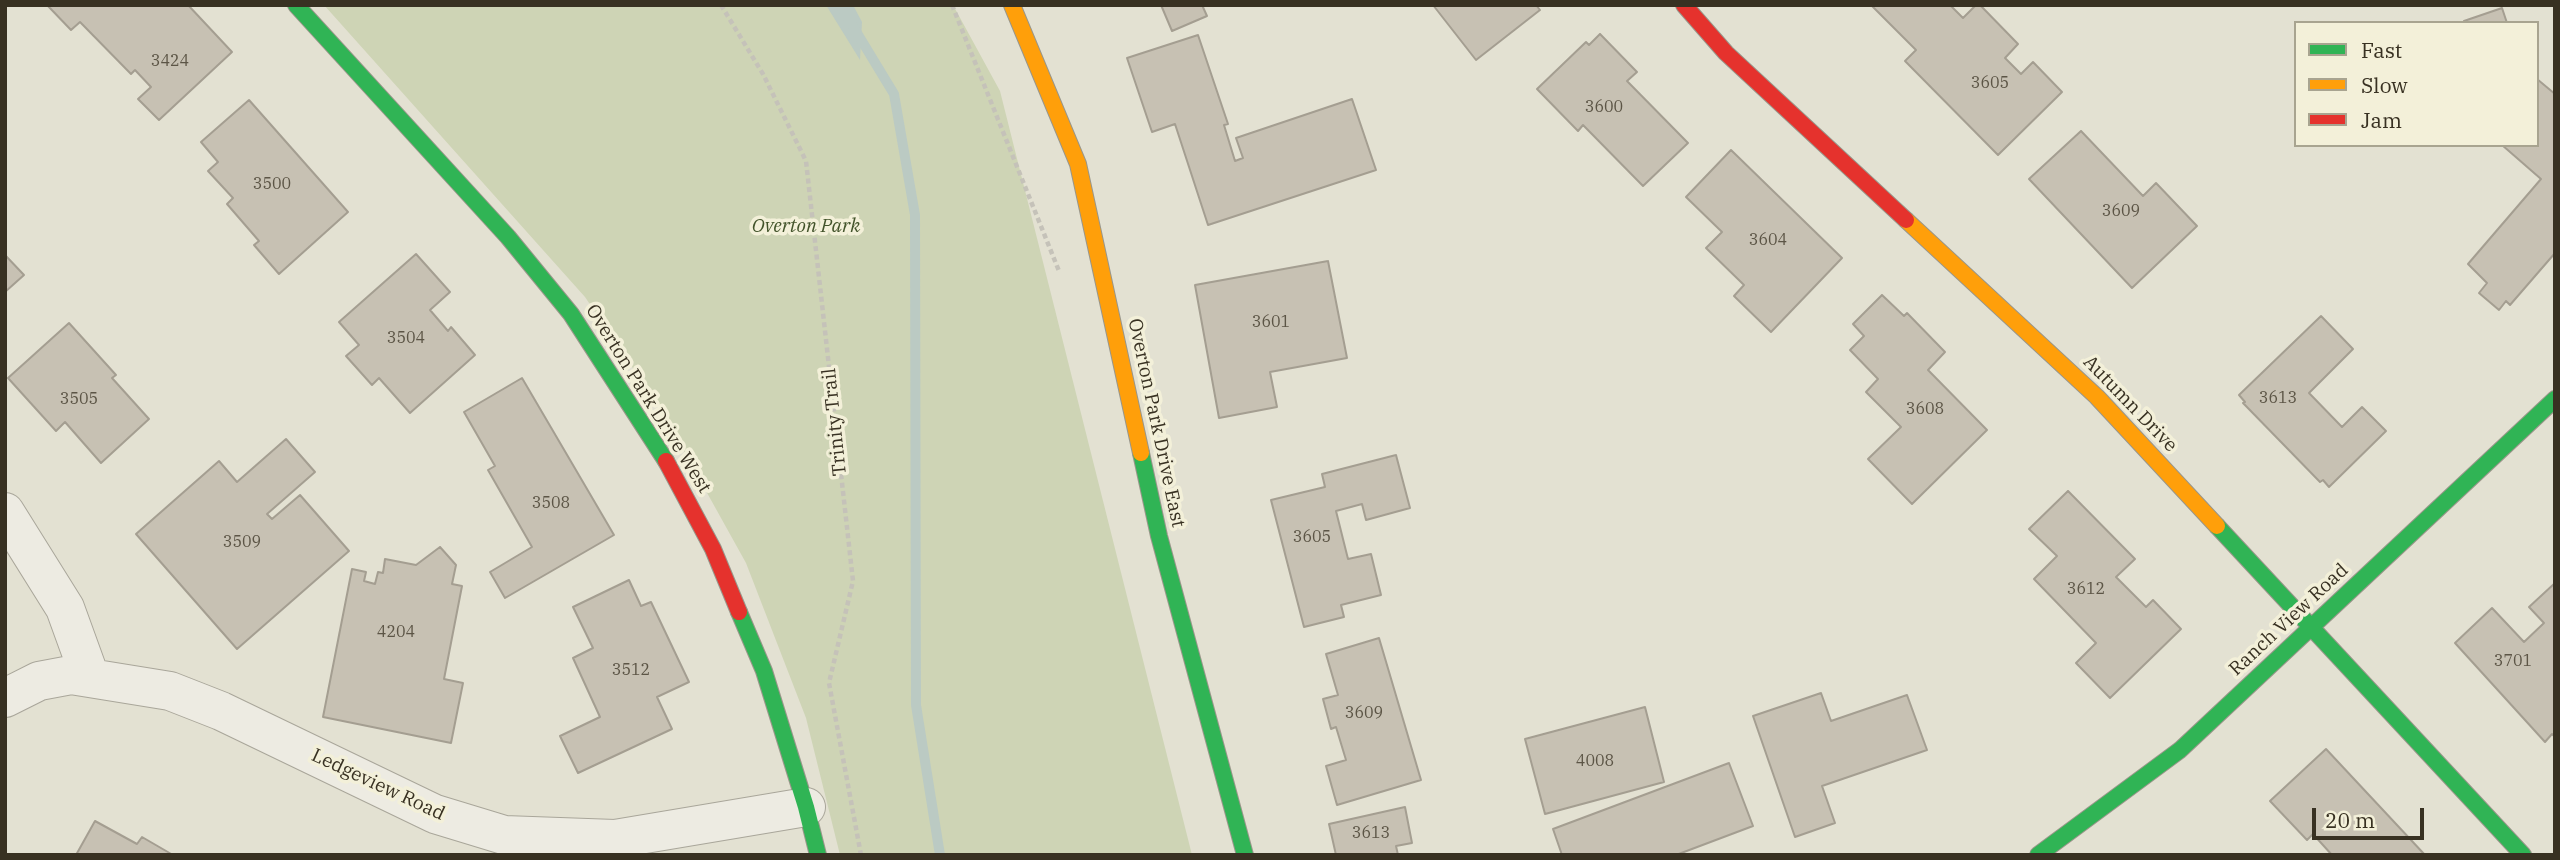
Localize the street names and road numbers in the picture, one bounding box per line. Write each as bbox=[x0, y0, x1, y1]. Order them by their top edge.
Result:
street label: Overton Park Drive West bbox=[580, 300, 716, 498]
street label: Overton Park Drive East bbox=[1123, 316, 1189, 530]
street label: Autumn Drive bbox=[2078, 351, 2182, 457]
street label: Trinity Trail bbox=[818, 367, 852, 477]
street label: Ranch View Road bbox=[2225, 559, 2353, 681]
street label: Ledgeview Road bbox=[308, 744, 448, 826]

